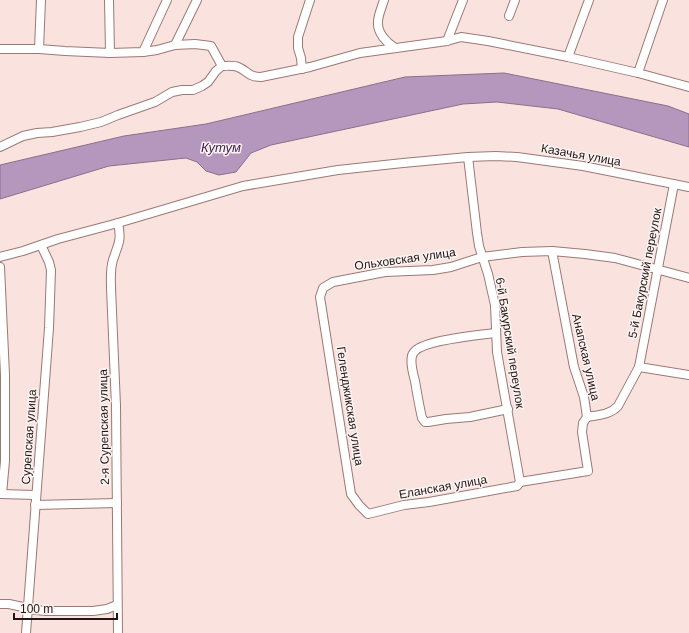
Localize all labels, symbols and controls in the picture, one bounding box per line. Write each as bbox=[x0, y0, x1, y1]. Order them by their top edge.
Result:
water label: Кутум bbox=[201, 140, 241, 155]
street label: Казачья улица bbox=[540, 141, 622, 169]
street label: 5-й Бакурский переулок bbox=[626, 206, 665, 339]
street label: Ольховская улица bbox=[353, 245, 457, 273]
street label: 6-й Бакурский переулок bbox=[493, 277, 527, 410]
street label: Анапская улица bbox=[569, 312, 603, 402]
street label: Геленджикская улица bbox=[334, 345, 366, 467]
street label: 2-я Сурепская улица bbox=[96, 369, 112, 485]
street label: Сурепская улица bbox=[19, 389, 39, 485]
street label: Еланская улица bbox=[398, 472, 489, 502]
scale bar bbox=[14, 595, 117, 621]
text: 100 m bbox=[20, 602, 53, 616]

